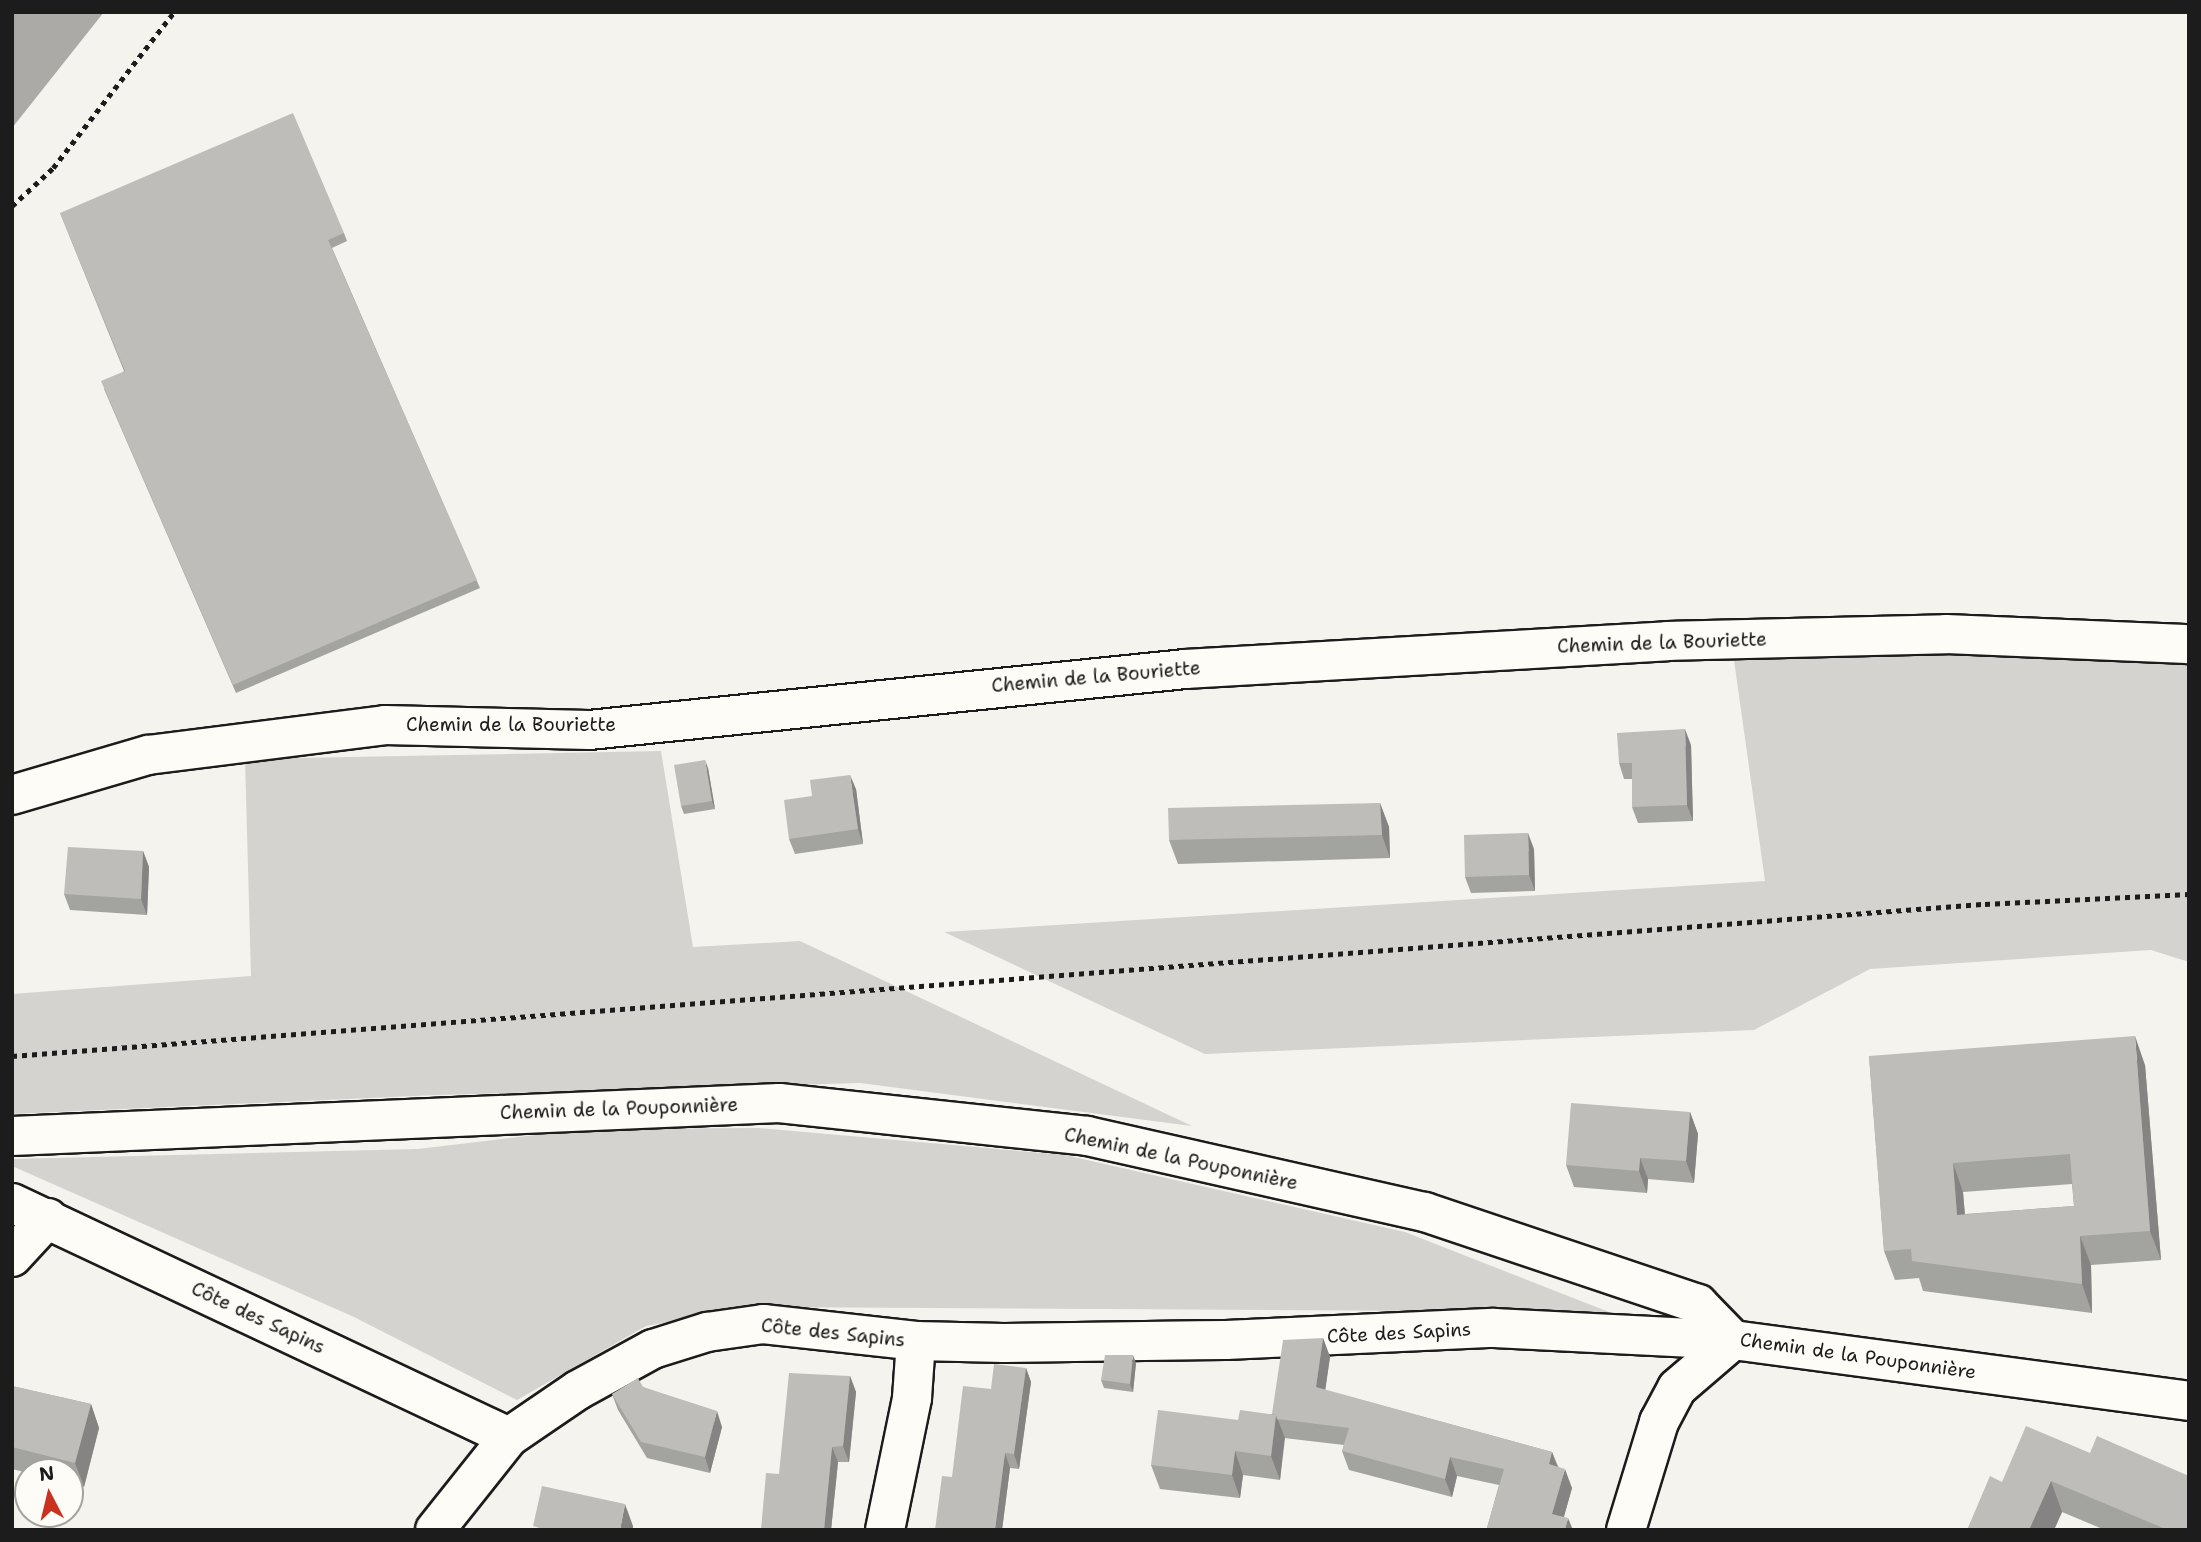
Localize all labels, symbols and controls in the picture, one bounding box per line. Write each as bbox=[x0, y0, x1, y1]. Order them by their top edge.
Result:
street label: Chemin de la Bouriette bbox=[1557, 628, 1767, 658]
street label: Chemin de la Bouriette bbox=[991, 657, 1201, 697]
street label: Chemin de la Bouriette bbox=[406, 714, 616, 736]
street label: Chemin de la Pouponnière bbox=[500, 1093, 738, 1125]
street label: Chemin de la Pouponnière bbox=[1062, 1123, 1300, 1195]
street label: Côte des Sapins bbox=[188, 1277, 328, 1359]
street label: Côte des Sapins bbox=[760, 1314, 906, 1352]
street label: Côte des Sapins bbox=[1326, 1318, 1472, 1348]
street label: Chemin de la Pouponnière bbox=[1738, 1328, 1978, 1384]
north arrow bbox=[14, 1458, 84, 1528]
text: N bbox=[38, 1460, 56, 1487]

